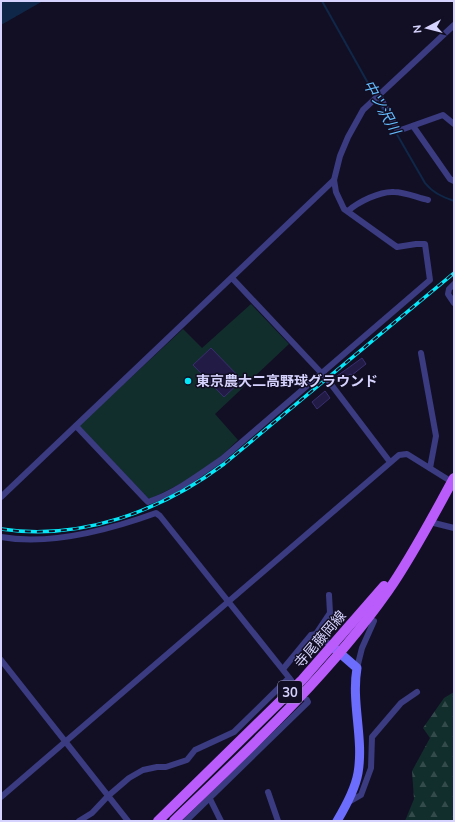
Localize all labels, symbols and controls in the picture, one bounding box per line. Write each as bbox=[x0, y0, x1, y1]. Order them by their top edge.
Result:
north arrow bbox=[407, 8, 447, 48]
text: N bbox=[410, 24, 425, 34]
water label: 中ツ沢川 bbox=[359, 76, 406, 140]
place label: 東京農大二高野球グラウンド bbox=[196, 372, 378, 390]
marker: 東京農大二高野球グラウンド bbox=[183, 376, 193, 386]
street label: 寺尾藤岡線 bbox=[290, 607, 350, 671]
road number: 30 bbox=[278, 681, 302, 703]

